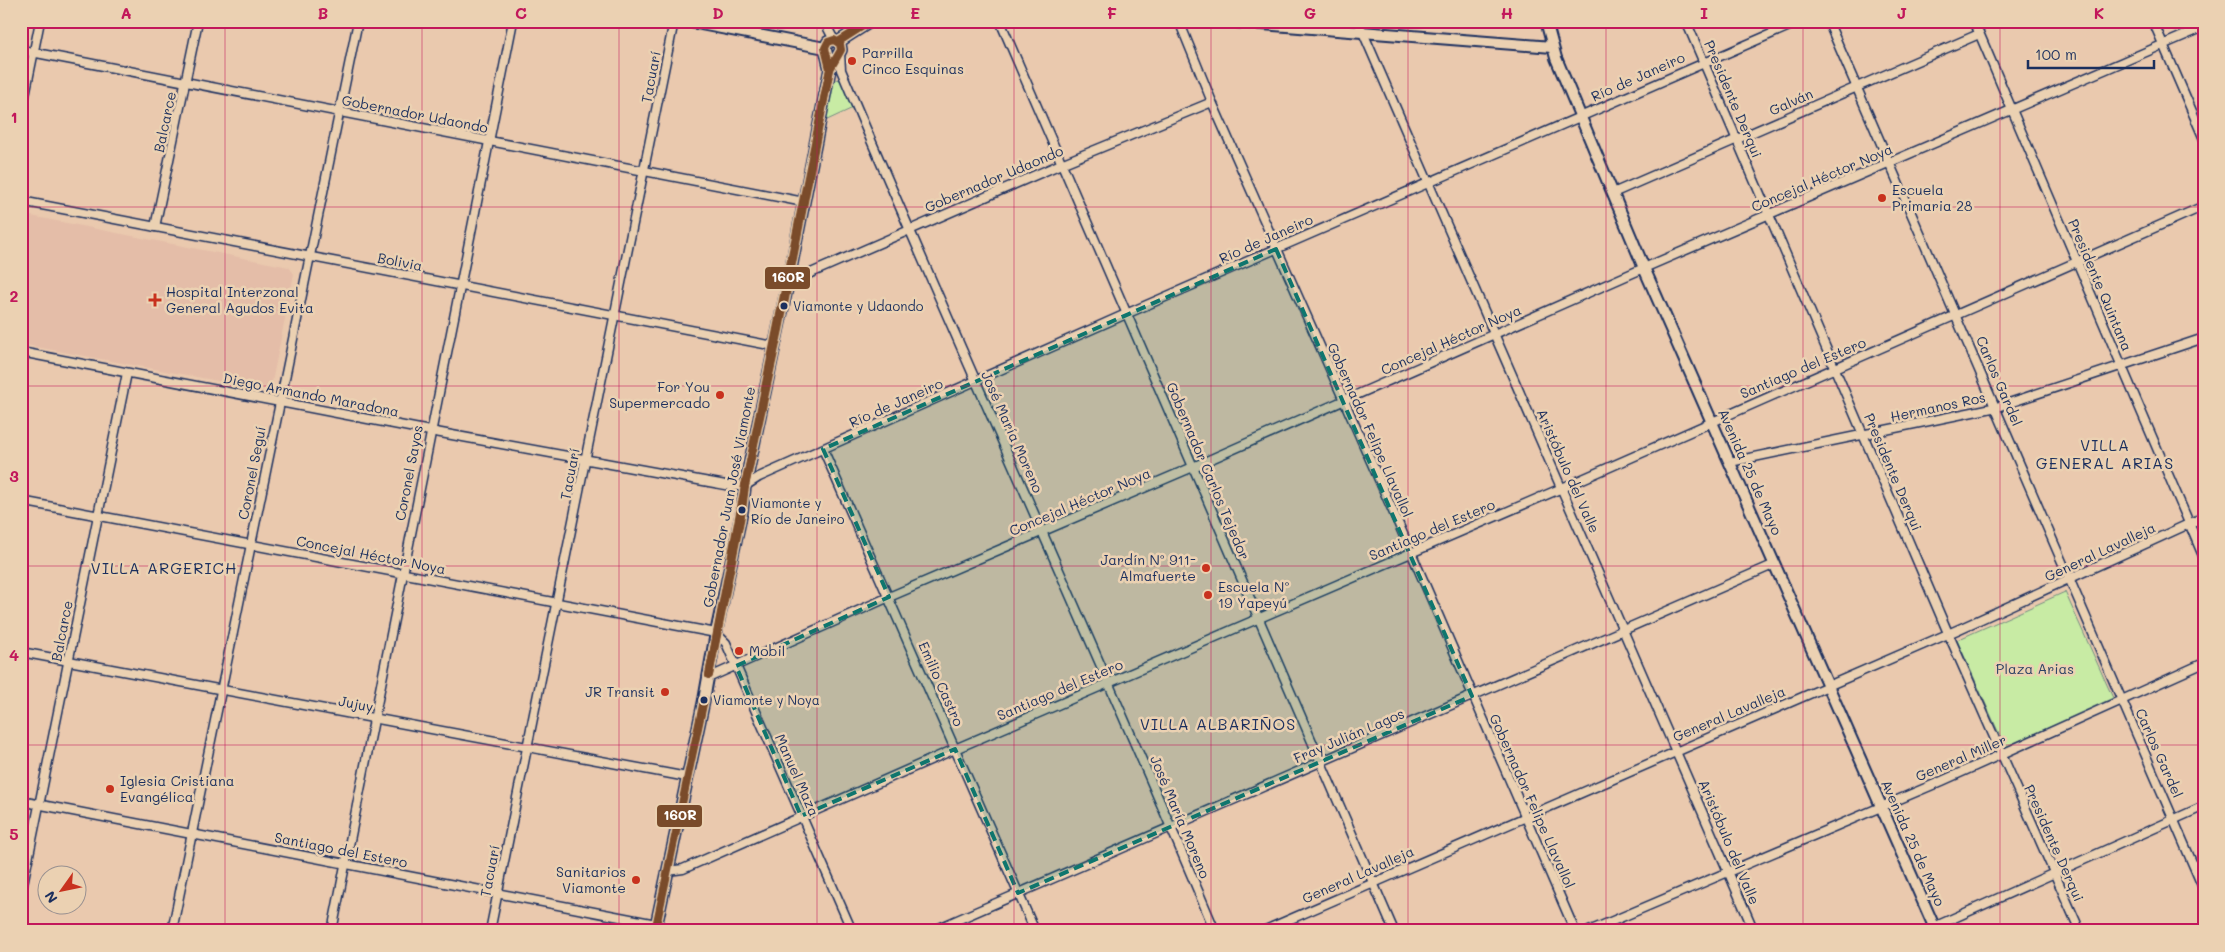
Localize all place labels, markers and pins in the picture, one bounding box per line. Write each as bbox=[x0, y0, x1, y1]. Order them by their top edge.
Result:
place label: Parrilla Cinco Esquinas bbox=[862, 43, 964, 78]
marker: Parrilla Cinco Esquinas bbox=[846, 55, 858, 67]
place label: Escuela Primaria 28 bbox=[1892, 180, 1973, 215]
marker: Escuela Primaria 28 bbox=[1876, 192, 1888, 204]
place label: Hospital Interzonal General Agudos Evita bbox=[166, 282, 314, 317]
marker: Hospital Interzonal General Agudos Evita bbox=[148, 293, 162, 307]
place label: Viamonte y Udaondo bbox=[793, 297, 924, 314]
marker: Viamonte y Udaondo bbox=[779, 301, 789, 311]
place label: For You Supermercado bbox=[609, 377, 710, 412]
marker: For You Supermercado bbox=[714, 389, 726, 401]
place label: Viamonte y Río de Janeiro bbox=[751, 494, 845, 527]
marker: Viamonte y Río de Janeiro bbox=[737, 505, 747, 515]
place label: Jardín Nº 911- Almafuerte bbox=[1101, 550, 1196, 585]
marker: Jardín Nº 911- Almafuerte bbox=[1200, 562, 1212, 574]
place label: Escuela Nº 19 Yapeyú bbox=[1218, 577, 1289, 612]
marker: Escuela Nº 19 Yapeyú bbox=[1202, 589, 1214, 601]
place label: Mobil bbox=[749, 641, 785, 660]
marker: Mobil bbox=[733, 645, 745, 657]
place label: JR Transit bbox=[585, 682, 655, 701]
marker: JR Transit bbox=[659, 686, 671, 698]
place label: Viamonte y Noya bbox=[713, 691, 820, 708]
marker: Viamonte y Noya bbox=[699, 695, 709, 705]
place label: Iglesia Cristiana Evangélica bbox=[120, 771, 234, 806]
marker: Iglesia Cristiana Evangélica bbox=[104, 783, 116, 795]
place label: Sanitarios Viamonte bbox=[556, 862, 626, 897]
marker: Sanitarios Viamonte bbox=[630, 874, 642, 886]

